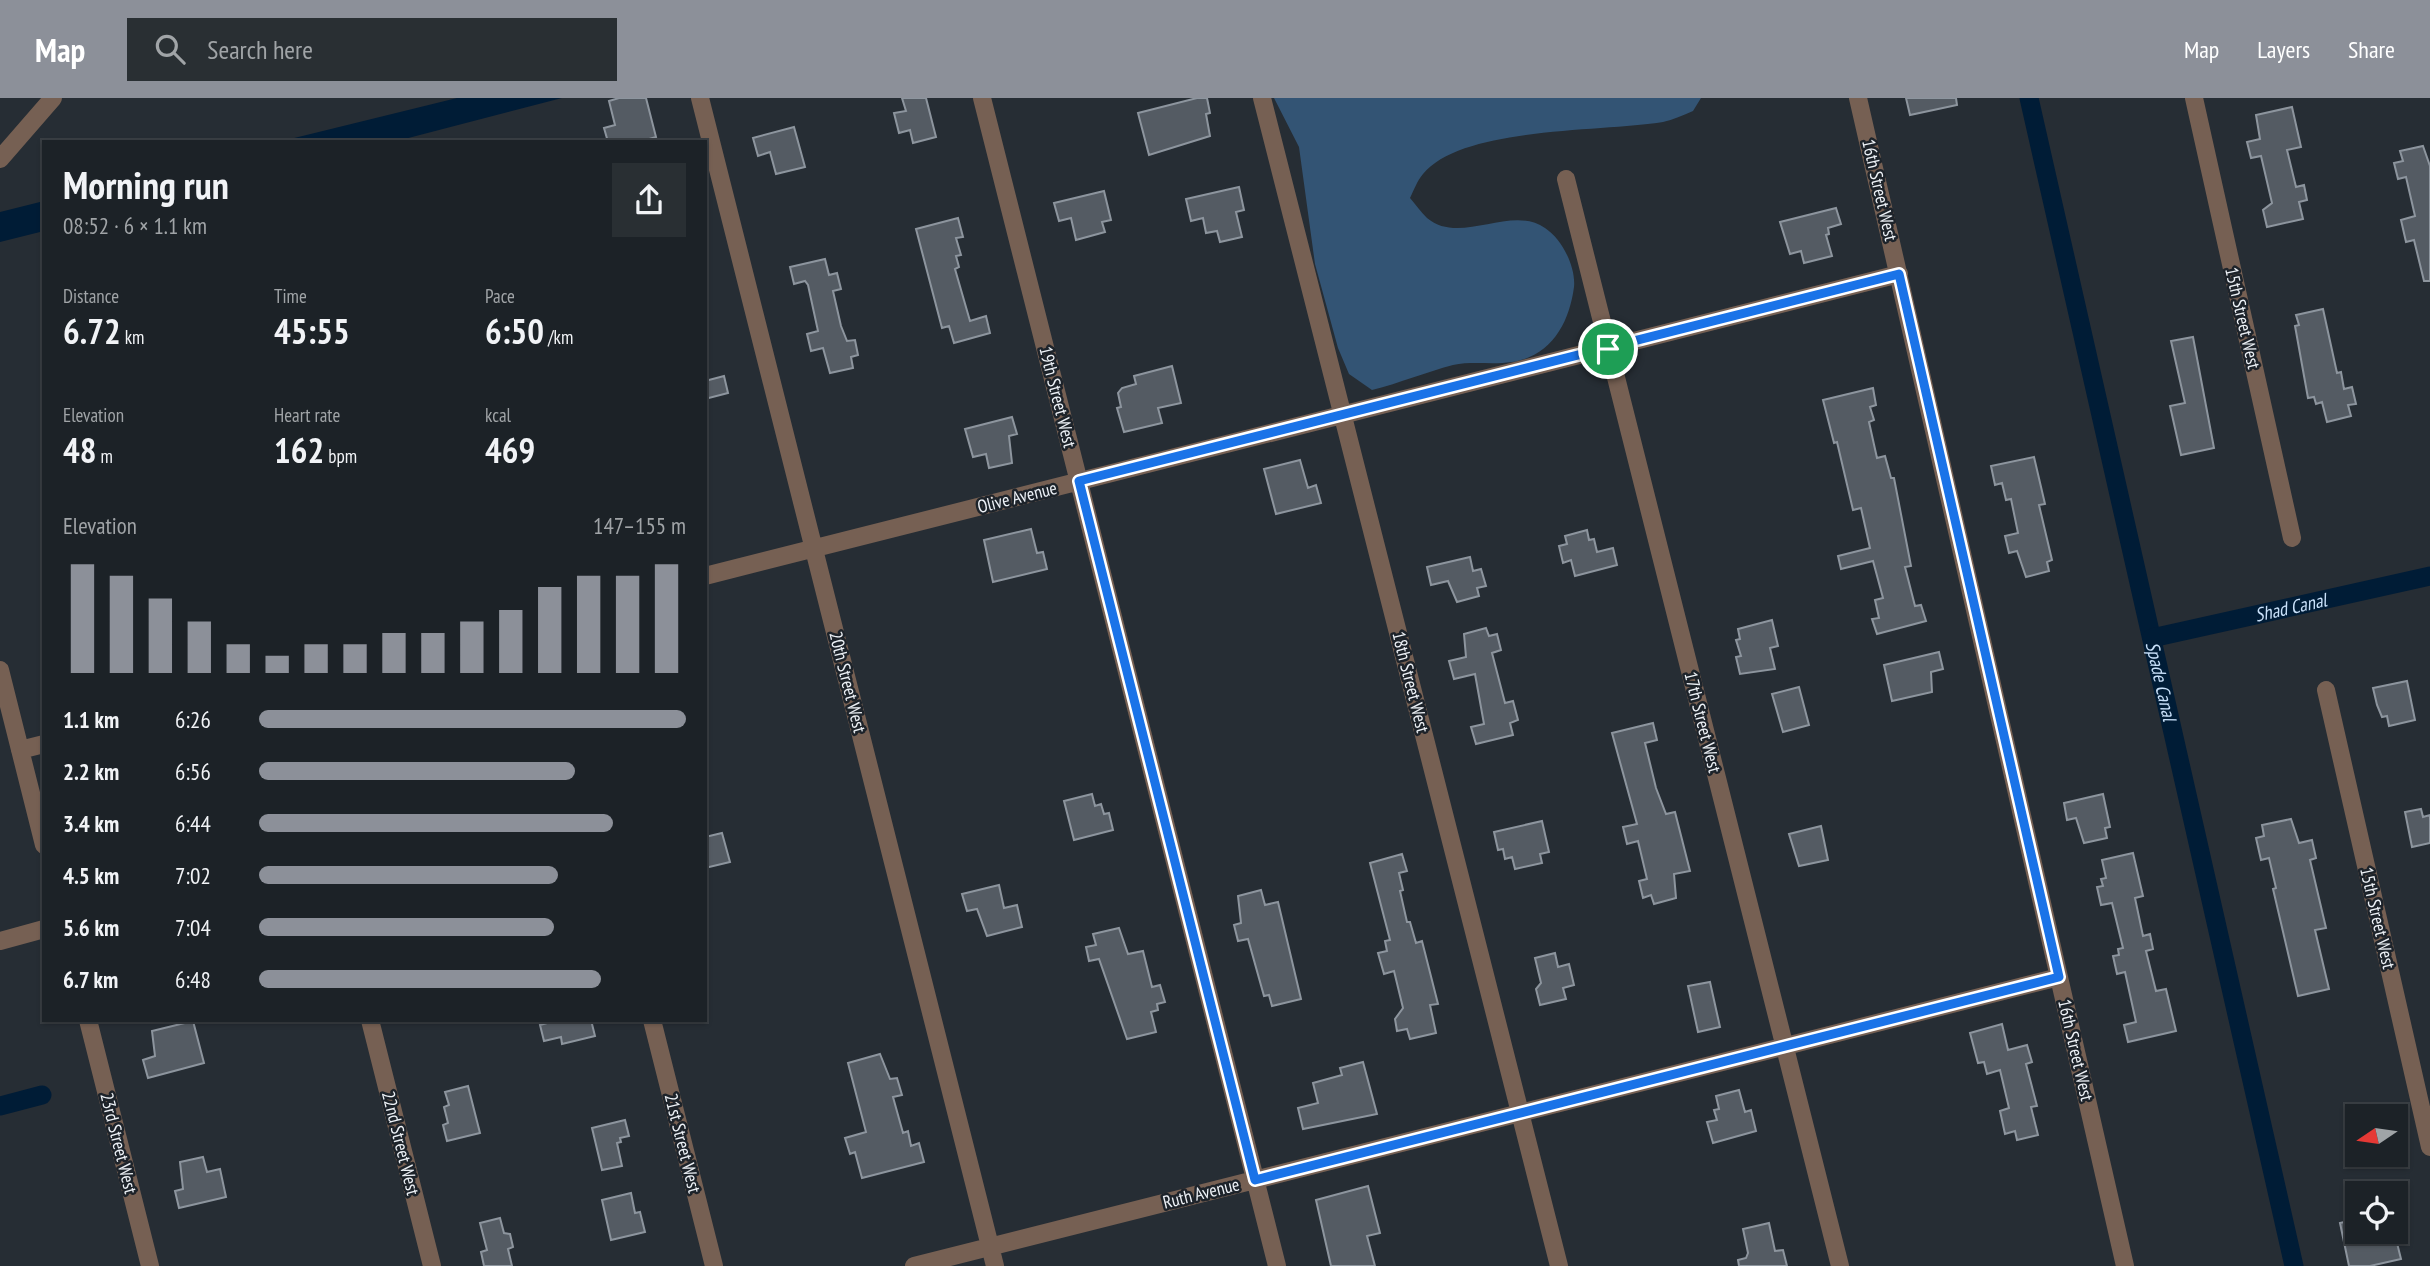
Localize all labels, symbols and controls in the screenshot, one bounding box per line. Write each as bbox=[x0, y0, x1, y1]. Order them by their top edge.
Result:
search box bbox=[127, 18, 617, 81]
text: Map bbox=[35, 28, 85, 71]
icon: search bbox=[151, 30, 189, 68]
text: Search here bbox=[207, 33, 313, 66]
text: Map bbox=[2184, 34, 2219, 65]
text: Layers bbox=[2257, 34, 2310, 65]
text: Share bbox=[2348, 34, 2395, 65]
street label: 16th Street West bbox=[1857, 137, 1903, 243]
text: Morning run bbox=[63, 160, 229, 209]
button: share bbox=[612, 163, 686, 237]
text: 08:52 · 6 × 1.1 km bbox=[63, 211, 207, 240]
street label: 15th Street West bbox=[2220, 265, 2266, 371]
text: Distance bbox=[63, 284, 119, 308]
text: Time bbox=[274, 284, 307, 308]
text: Pace bbox=[485, 284, 515, 308]
text: 6.72 bbox=[63, 308, 121, 354]
text: 45:55 bbox=[274, 308, 350, 354]
text: 6:50 bbox=[485, 308, 544, 354]
pin bbox=[1578, 319, 1638, 379]
text: km bbox=[121, 325, 144, 349]
text: /km bbox=[544, 325, 573, 349]
icon: arrive bbox=[1589, 330, 1627, 368]
street label: 19th Street West bbox=[1034, 344, 1082, 450]
text: Elevation bbox=[63, 403, 124, 427]
text: Heart rate bbox=[274, 403, 340, 427]
text: kcal bbox=[485, 403, 511, 427]
text: 48 bbox=[63, 427, 96, 473]
text: 162 bbox=[274, 427, 324, 473]
text: 469 bbox=[485, 427, 535, 473]
text: m bbox=[96, 444, 113, 468]
text: bpm bbox=[324, 444, 357, 468]
street label: Olive Avenue bbox=[975, 476, 1059, 518]
text: Elevation bbox=[63, 511, 137, 540]
text: 147–155 m bbox=[593, 511, 686, 540]
water label: Shad Canal bbox=[2252, 587, 2330, 627]
street label: 20th Street West bbox=[824, 629, 872, 735]
street label: 18th Street West bbox=[1387, 629, 1435, 735]
water label: Spade Canal bbox=[2141, 639, 2182, 725]
street label: 17th Street West bbox=[1679, 669, 1727, 775]
text: 1.1 km bbox=[63, 705, 119, 734]
text: 6:26 bbox=[175, 705, 211, 734]
text: 2.2 km bbox=[63, 757, 119, 786]
text: 6:56 bbox=[175, 757, 211, 786]
text: 3.4 km bbox=[63, 809, 119, 838]
text: 6:44 bbox=[175, 809, 211, 838]
text: 4.5 km bbox=[63, 861, 119, 890]
text: 7:02 bbox=[175, 861, 211, 890]
street label: 15th Street West bbox=[2355, 865, 2401, 971]
text: 5.6 km bbox=[63, 913, 119, 942]
text: 7:04 bbox=[175, 913, 211, 942]
text: 6.7 km bbox=[63, 965, 118, 994]
text: 6:48 bbox=[175, 965, 211, 994]
street label: 16th Street West bbox=[2053, 997, 2099, 1103]
street label: 22nd Street West bbox=[377, 1089, 425, 1197]
street label: 23rd Street West bbox=[95, 1090, 143, 1196]
street label: 21st Street West bbox=[660, 1091, 706, 1195]
north arrow bbox=[2345, 1104, 2408, 1167]
map controls bbox=[2345, 1104, 2408, 1244]
street label: Ruth Avenue bbox=[1160, 1172, 1242, 1214]
button: locate bbox=[2345, 1181, 2408, 1244]

